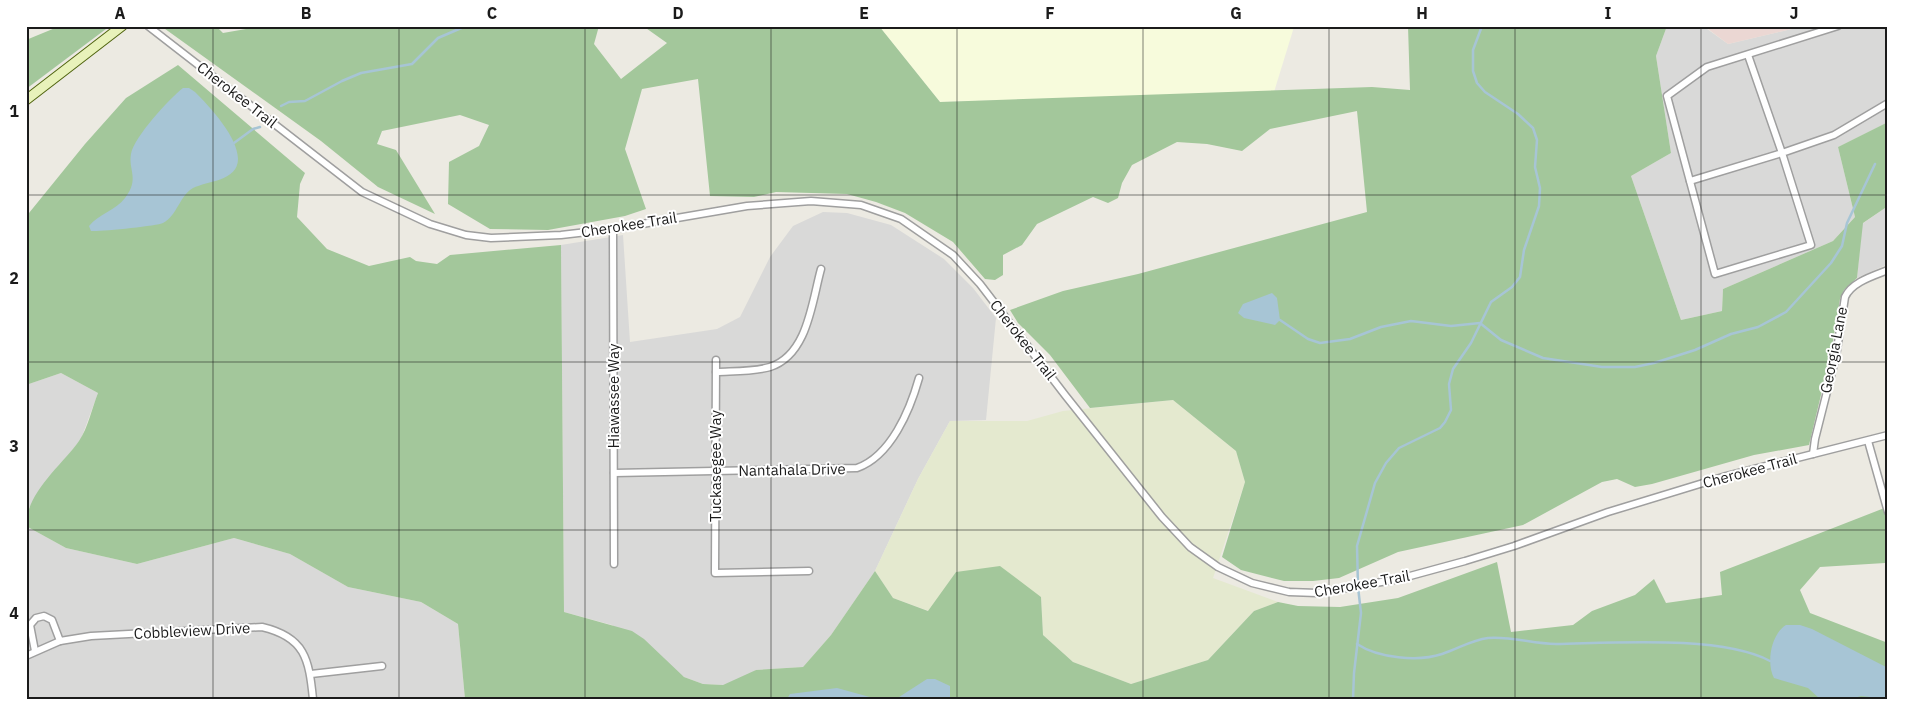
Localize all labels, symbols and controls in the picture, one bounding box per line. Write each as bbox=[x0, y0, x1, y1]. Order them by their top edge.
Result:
text: A bbox=[115, 3, 126, 23]
text: B bbox=[301, 3, 312, 23]
text: C bbox=[487, 3, 497, 23]
text: D bbox=[672, 3, 684, 23]
text: E bbox=[859, 3, 869, 23]
text: F bbox=[1045, 3, 1055, 23]
text: G bbox=[1230, 3, 1242, 23]
text: H bbox=[1416, 3, 1428, 23]
text: I bbox=[1605, 3, 1612, 23]
text: J bbox=[1790, 3, 1798, 23]
street label: Cherokee Trail bbox=[193, 57, 281, 132]
text: 1 bbox=[9, 101, 19, 121]
street label: Cherokee Trail bbox=[580, 208, 678, 241]
text: 2 bbox=[9, 268, 19, 288]
street label: Cherokee Trail bbox=[986, 296, 1061, 384]
street label: Georgia Lane bbox=[1816, 305, 1851, 395]
street label: Hiawassee Way bbox=[604, 343, 623, 448]
street label: Tuckasegee Way bbox=[706, 410, 725, 522]
text: 3 bbox=[9, 436, 19, 456]
street label: Cherokee Trail bbox=[1701, 449, 1799, 492]
street label: Nantahala Drive bbox=[738, 459, 846, 480]
street label: Cherokee Trail bbox=[1313, 566, 1411, 601]
text: 4 bbox=[9, 603, 19, 623]
street label: Cobbleview Drive bbox=[133, 618, 251, 643]

